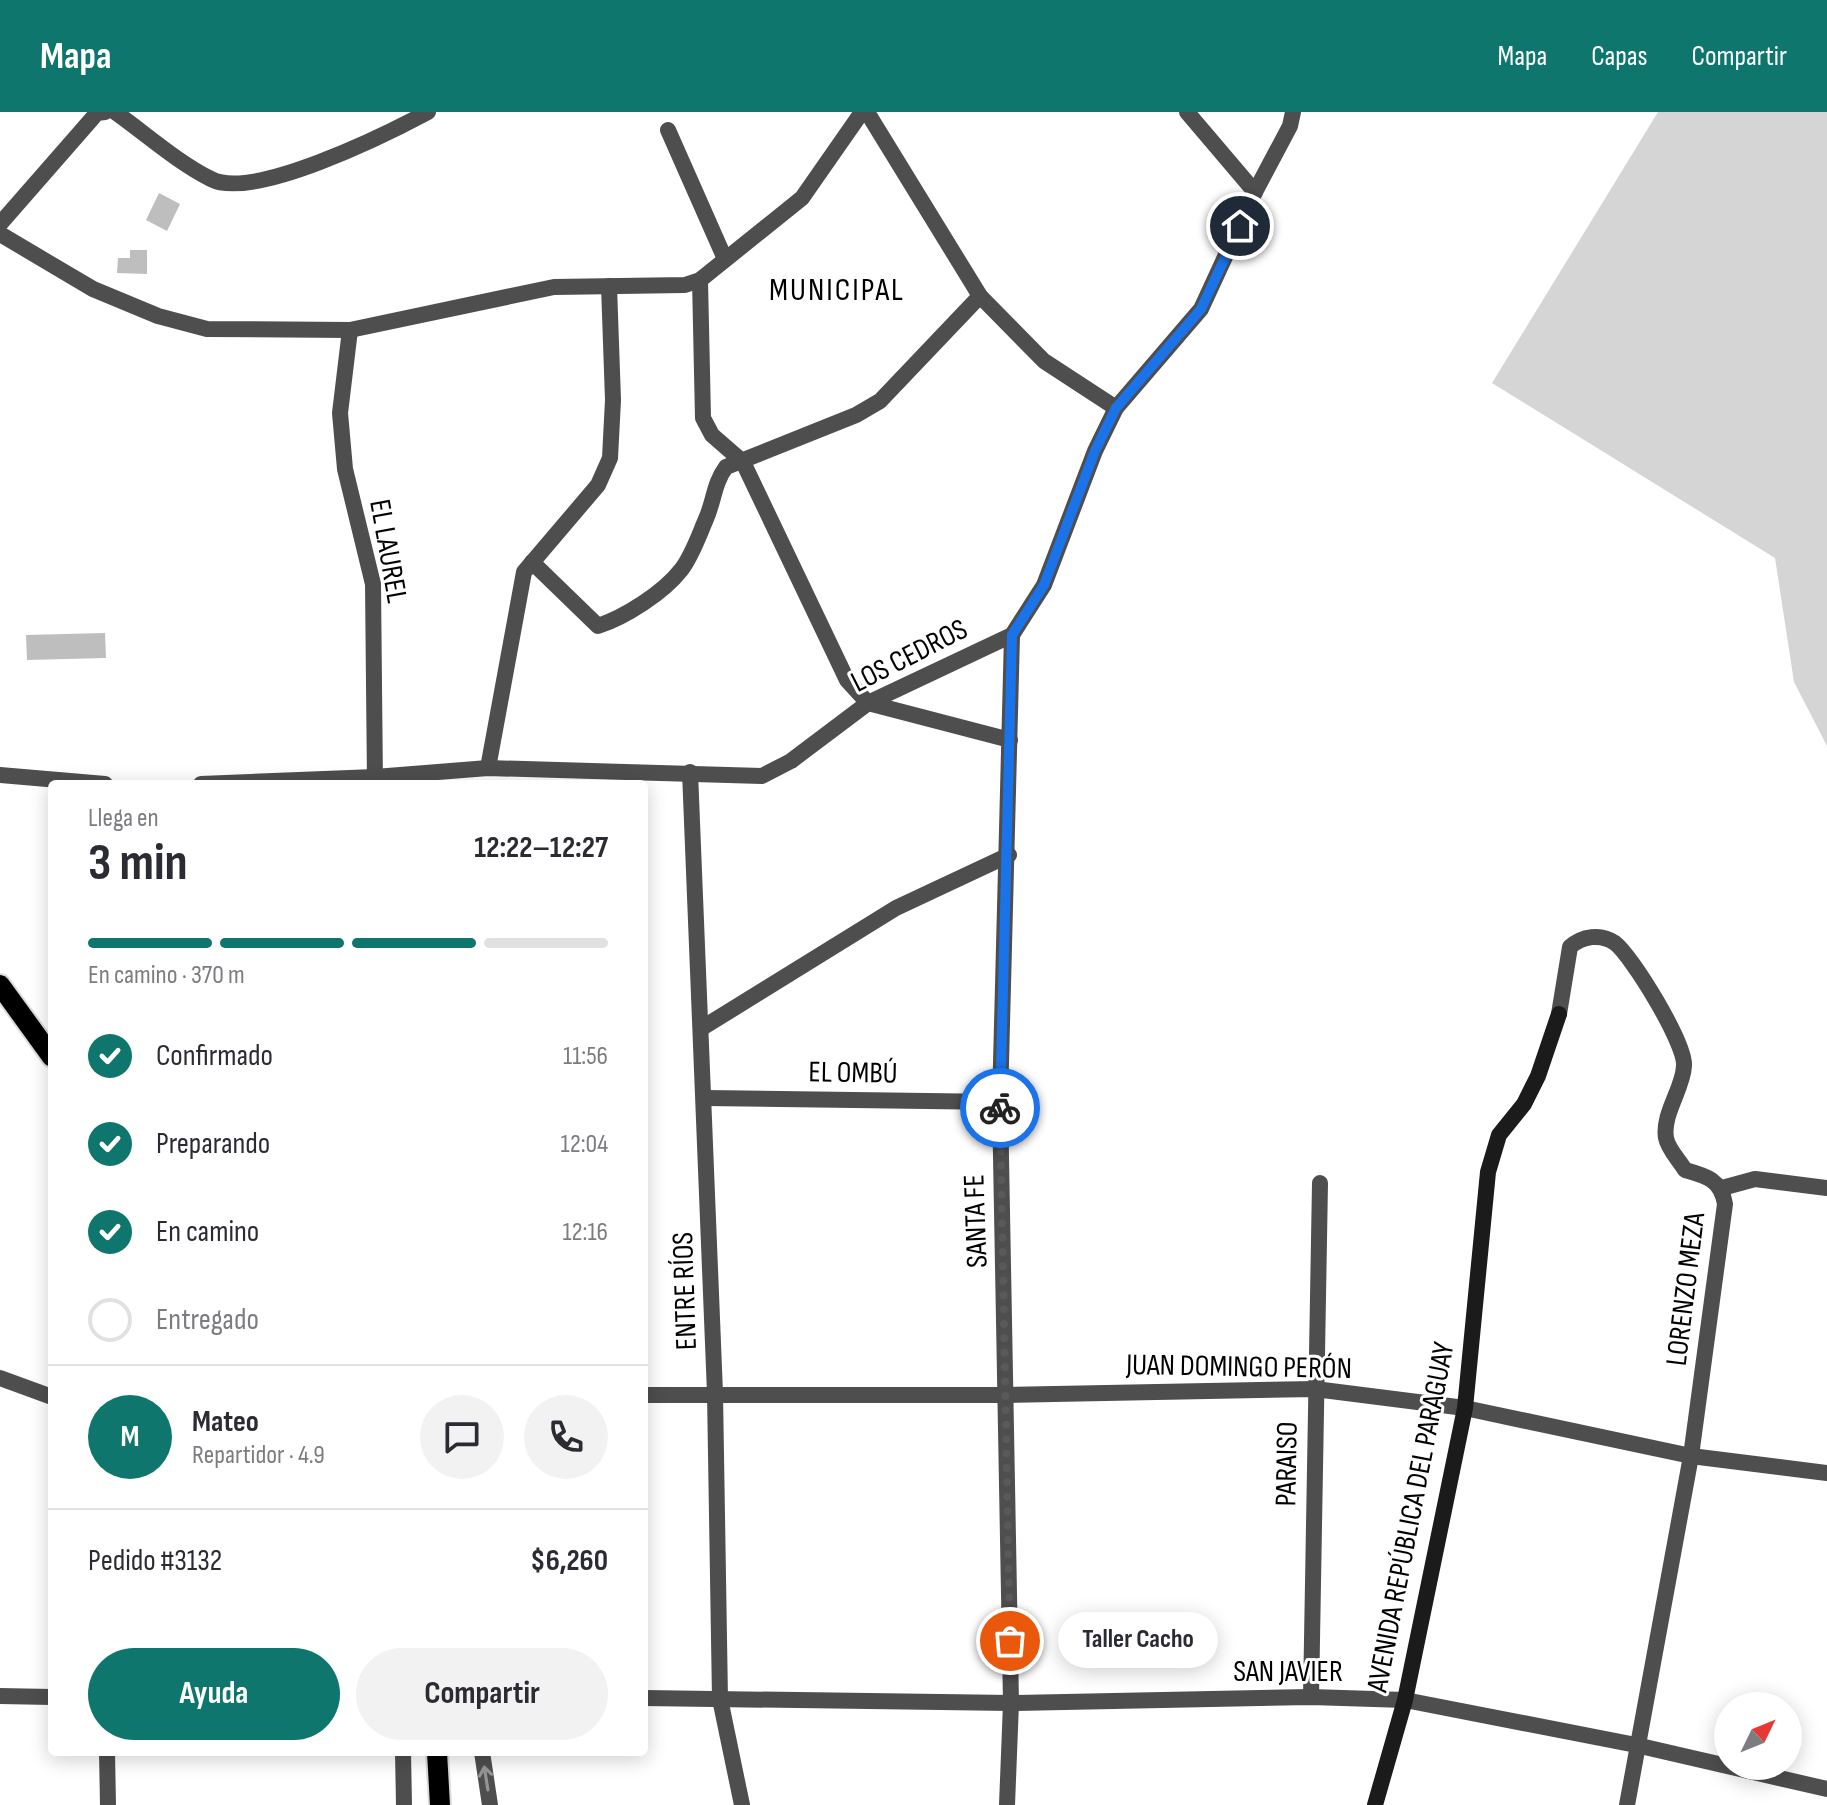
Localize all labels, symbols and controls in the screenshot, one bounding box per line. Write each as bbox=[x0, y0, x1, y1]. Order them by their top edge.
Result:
text: Mapa bbox=[40, 34, 112, 79]
text: Mapa bbox=[1498, 40, 1547, 73]
text: Capas bbox=[1591, 40, 1648, 73]
text: Compartir bbox=[1692, 40, 1787, 73]
pin bbox=[1206, 192, 1274, 260]
icon: home bbox=[1218, 204, 1262, 248]
district label: MUNICIPAL bbox=[769, 271, 905, 310]
street label: EL LAUREL bbox=[361, 497, 415, 606]
street label: LOS CEDROS bbox=[845, 611, 974, 700]
text: Llega en bbox=[88, 803, 159, 834]
text: 12:22–12:27 bbox=[474, 830, 608, 866]
text: 3 min bbox=[88, 832, 188, 895]
text: En camino · 370 m bbox=[88, 960, 245, 991]
icon: check bbox=[88, 1034, 132, 1078]
text: Confirmado bbox=[156, 1038, 273, 1074]
text: 11:56 bbox=[563, 1041, 608, 1072]
street label: EL OMBÚ bbox=[808, 1054, 898, 1092]
courier bbox=[960, 1068, 1040, 1148]
icon: bike bbox=[978, 1086, 1022, 1130]
icon: check bbox=[88, 1122, 132, 1166]
text: Preparando bbox=[156, 1126, 270, 1162]
text: 12:04 bbox=[561, 1129, 608, 1160]
street label: SANTA FE bbox=[956, 1173, 996, 1268]
icon: check bbox=[88, 1210, 132, 1254]
street label: LORENZO MEZA bbox=[1659, 1210, 1713, 1368]
text: En camino bbox=[156, 1214, 259, 1250]
text: 12:16 bbox=[562, 1217, 608, 1248]
street label: ENTRE RÍOS bbox=[665, 1231, 705, 1351]
text: Entregado bbox=[156, 1302, 259, 1338]
street label: AVENIDA REPÚBLICA DEL PARAGUAY bbox=[1359, 1339, 1463, 1696]
street label: JUAN DOMINGO PERÓN bbox=[1125, 1347, 1352, 1387]
button: chat bbox=[420, 1395, 504, 1479]
button: phone bbox=[524, 1395, 608, 1479]
text: Mateo bbox=[192, 1404, 259, 1440]
text: M bbox=[121, 1419, 139, 1455]
street label: PARAISO bbox=[1268, 1421, 1306, 1507]
text: Repartidor · 4.9 bbox=[192, 1440, 325, 1471]
text: Pedido #3132 bbox=[88, 1543, 222, 1579]
text: $6,260 bbox=[530, 1543, 608, 1579]
pin bbox=[976, 1607, 1044, 1675]
callout: Taller Cacho bbox=[1058, 1613, 1218, 1669]
icon: bag bbox=[988, 1619, 1032, 1663]
text: Taller Cacho bbox=[1082, 1624, 1194, 1655]
button: Ayuda bbox=[88, 1648, 340, 1740]
button: Compartir bbox=[356, 1648, 608, 1740]
street label: SAN JAVIER bbox=[1233, 1654, 1343, 1690]
north arrow bbox=[1714, 1692, 1802, 1780]
map controls bbox=[1714, 1692, 1802, 1780]
one-way arrow bbox=[478, 1766, 493, 1792]

